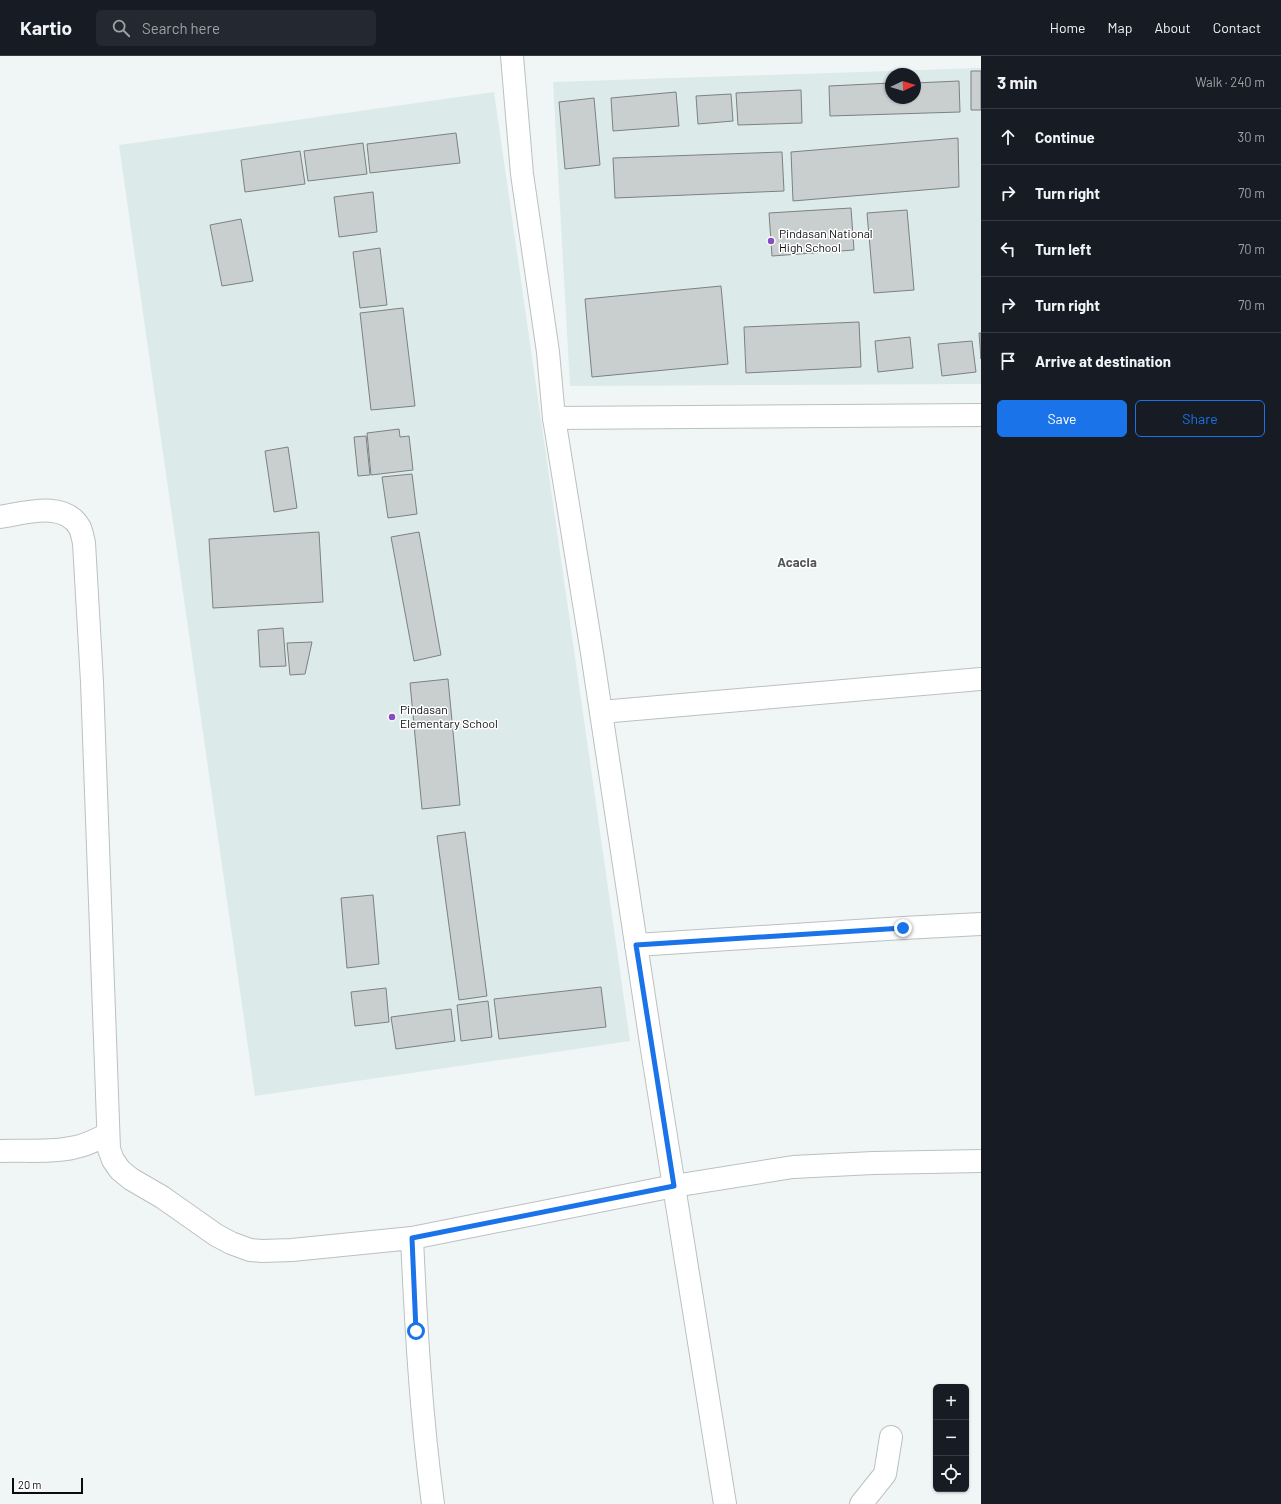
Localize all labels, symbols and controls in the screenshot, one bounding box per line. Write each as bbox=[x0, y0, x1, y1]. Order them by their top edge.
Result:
search box bbox=[96, 10, 376, 46]
text: Kartio bbox=[20, 16, 72, 39]
icon: search bbox=[110, 17, 132, 39]
text: Search here bbox=[142, 19, 220, 37]
text: Home bbox=[1050, 19, 1086, 36]
text: Map bbox=[1108, 19, 1132, 36]
text: About bbox=[1154, 19, 1191, 36]
text: Contact bbox=[1213, 19, 1261, 36]
north arrow bbox=[885, 68, 921, 104]
text: 3 min bbox=[997, 72, 1037, 92]
text: Walk · 240 m bbox=[1195, 74, 1265, 90]
icon: ahead bbox=[997, 126, 1019, 148]
text: Continue bbox=[1035, 128, 1095, 146]
text: 30 m bbox=[1238, 129, 1265, 145]
icon: right bbox=[997, 182, 1019, 204]
text: Turn right bbox=[1035, 184, 1100, 202]
text: 70 m bbox=[1238, 185, 1265, 201]
place label: Pindasan National High School bbox=[779, 226, 873, 254]
marker: Pindasan National High School bbox=[766, 236, 776, 246]
icon: left bbox=[997, 238, 1019, 260]
text: Turn left bbox=[1035, 240, 1091, 258]
text: 70 m bbox=[1238, 241, 1265, 257]
icon: right bbox=[997, 294, 1019, 316]
text: Turn right bbox=[1035, 296, 1100, 314]
text: 70 m bbox=[1238, 297, 1265, 313]
icon: arrive bbox=[997, 350, 1019, 372]
text: Arrive at destination bbox=[1035, 352, 1171, 370]
button: Save bbox=[997, 400, 1127, 437]
button: Share bbox=[1135, 400, 1265, 437]
district label: Acacia bbox=[777, 554, 817, 570]
place label: Pindasan Elementary School bbox=[400, 702, 498, 730]
marker: Pindasan Elementary School bbox=[387, 712, 397, 722]
route end bbox=[894, 919, 912, 937]
route start bbox=[407, 1322, 425, 1340]
map controls bbox=[933, 1384, 969, 1492]
button: + bbox=[933, 1384, 969, 1420]
button: − bbox=[933, 1420, 969, 1456]
button: locate bbox=[933, 1456, 969, 1492]
scale bar bbox=[12, 1476, 83, 1495]
text: 20 m bbox=[18, 1478, 41, 1491]

